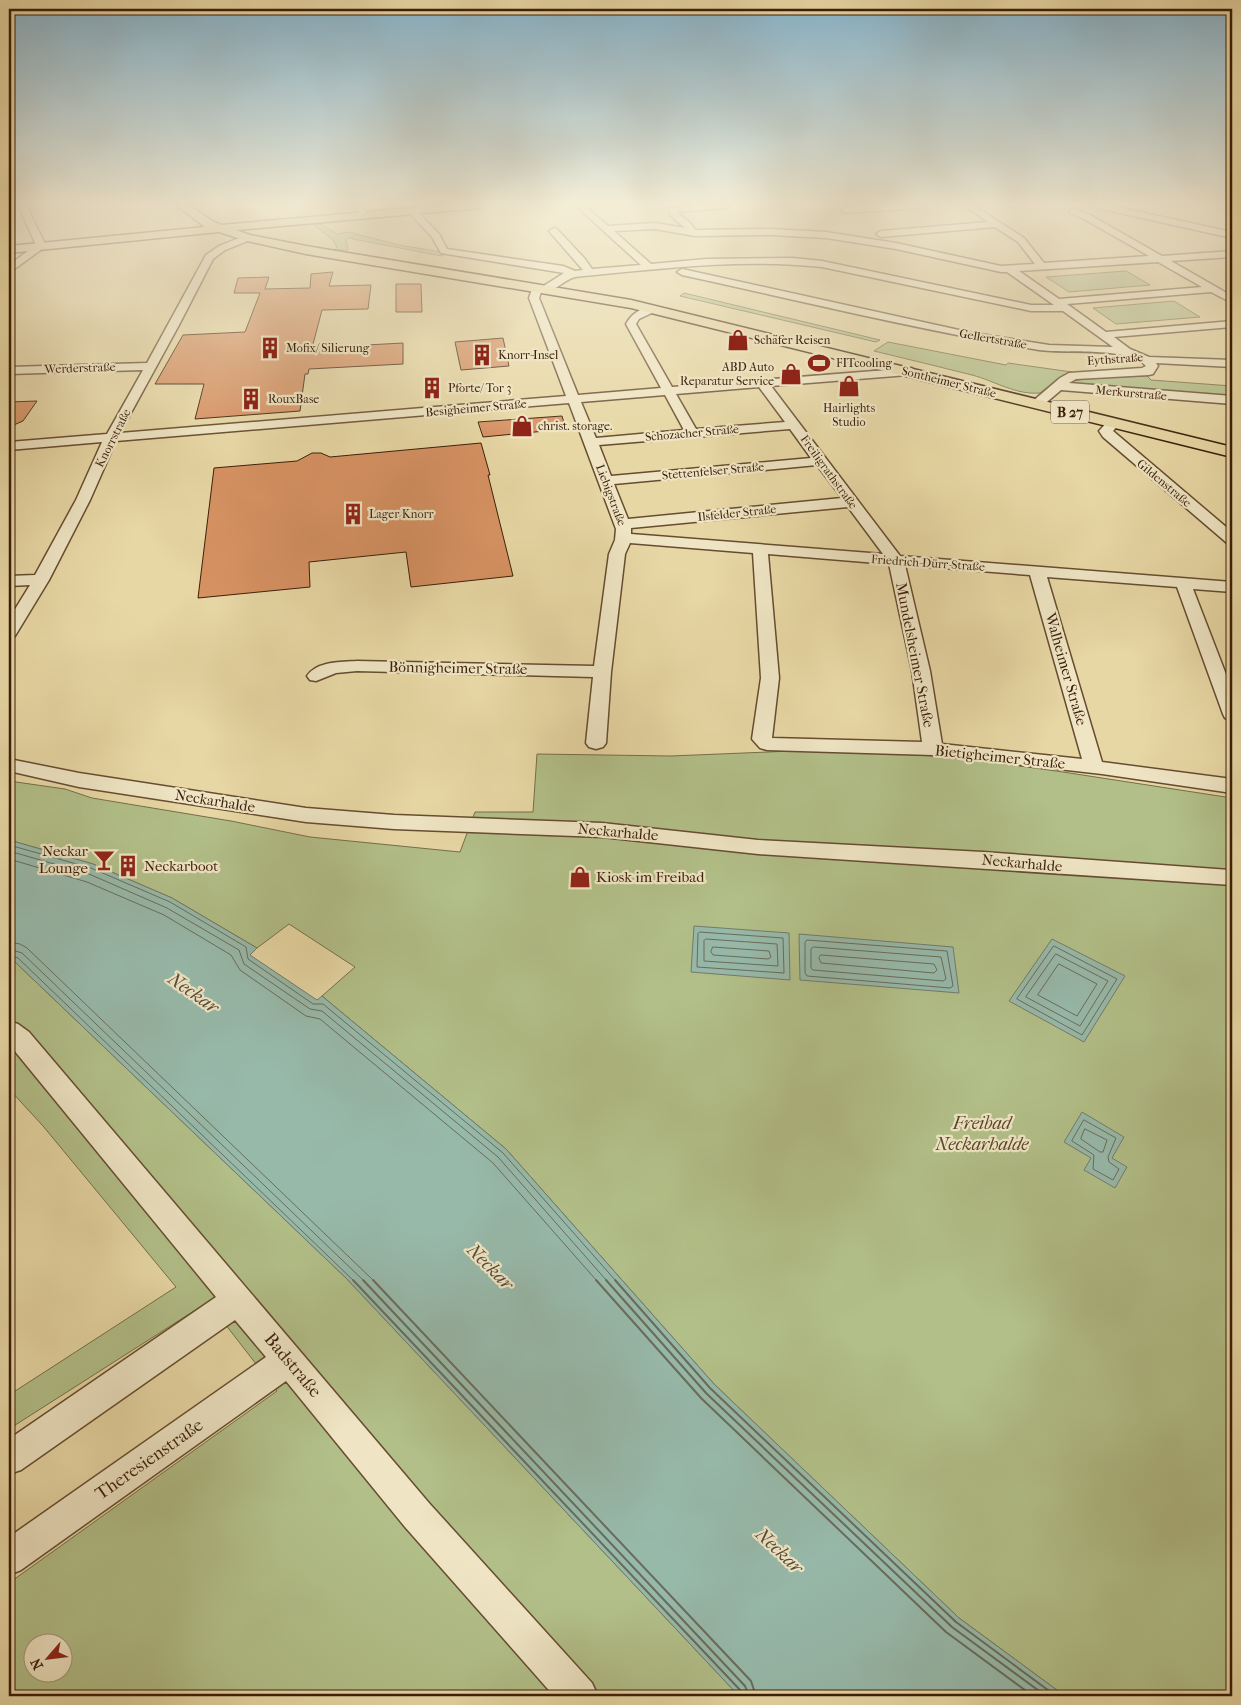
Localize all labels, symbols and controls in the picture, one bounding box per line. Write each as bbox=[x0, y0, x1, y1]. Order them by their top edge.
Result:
street label: Gellertstraße bbox=[958, 326, 1028, 352]
shop icon: Schäfer Reisen bbox=[725, 327, 751, 353]
place label: Schäfer Reisen bbox=[754, 333, 831, 347]
building icon: Mofix/ Silierung bbox=[257, 335, 283, 361]
place label: Mofix/ Silierung bbox=[286, 341, 370, 355]
building icon: Knorr-Insel bbox=[469, 342, 495, 368]
place label: Knorr-Insel bbox=[498, 348, 559, 362]
sports icon: FITcooling bbox=[806, 350, 832, 376]
street label: Eythstraße bbox=[1086, 350, 1144, 368]
place label: FITcooling bbox=[836, 356, 892, 370]
street label: Werderstraße bbox=[43, 360, 116, 376]
place label: ABD Auto Reparatur Service bbox=[680, 360, 774, 388]
shop icon: ABD Auto Reparatur Service bbox=[778, 361, 804, 387]
street label: Sontheimer Straße bbox=[900, 364, 998, 401]
shop icon: Hairlights Studio bbox=[836, 373, 862, 399]
building icon: Pforte/ Tor 3 bbox=[419, 375, 445, 401]
place label: Pforte/ Tor 3 bbox=[448, 381, 512, 395]
street label: Merkurstraße bbox=[1095, 383, 1167, 403]
building icon: RouxBase bbox=[238, 386, 264, 412]
place label: RouxBase bbox=[268, 392, 319, 406]
street label: Besigheimer Straße bbox=[425, 397, 527, 419]
place label: Hairlights Studio bbox=[823, 401, 876, 429]
road number: B 27 bbox=[1051, 401, 1089, 424]
street label: Knorrstraße bbox=[92, 406, 134, 470]
shop icon: christ. storage. bbox=[509, 413, 535, 439]
place label: christ. storage. bbox=[538, 419, 612, 433]
street label: Schozacher Straße bbox=[644, 422, 740, 444]
street label: Freiligrathstraße bbox=[798, 432, 861, 512]
street label: Gildenstraße bbox=[1134, 456, 1194, 510]
street label: Stettenfelser Straße bbox=[661, 460, 765, 482]
street label: Liebigstraße bbox=[593, 462, 629, 528]
building icon: Lager Knorr bbox=[340, 501, 366, 527]
street label: Ilsfelder Straße bbox=[697, 502, 777, 524]
place label: Lager Knorr bbox=[369, 507, 435, 521]
street label: Friedrich-Dürr-Straße bbox=[871, 552, 985, 574]
street label: Mundelsheimer Straße bbox=[892, 581, 938, 730]
street label: Walheimer Straße bbox=[1041, 610, 1091, 728]
street label: Bönnigheimer Straße bbox=[388, 658, 528, 678]
street label: Bietigheimer Straße bbox=[934, 741, 1067, 773]
street label: Neckarhalde bbox=[174, 786, 257, 816]
street label: Neckarhalde bbox=[577, 820, 660, 845]
place label: Neckar Lounge bbox=[39, 842, 89, 877]
bar icon: Neckar Lounge bbox=[91, 847, 117, 873]
street label: Neckarhalde bbox=[981, 851, 1064, 876]
building icon: Neckarboot bbox=[115, 853, 141, 879]
place label: Neckarboot bbox=[144, 857, 219, 875]
shop icon: Kiosk im Freibad bbox=[567, 864, 593, 890]
place label: Kiosk im Freibad bbox=[596, 868, 705, 886]
water label: Neckar bbox=[163, 967, 224, 1019]
park label: Freibad Neckarhalde bbox=[934, 1113, 1029, 1155]
water label: Neckar bbox=[462, 1238, 519, 1296]
street label: Badstraße bbox=[260, 1329, 326, 1402]
street label: Theresienstraße bbox=[91, 1414, 207, 1504]
water label: Neckar bbox=[750, 1523, 809, 1579]
north arrow bbox=[22, 1632, 72, 1682]
text: N bbox=[27, 1655, 47, 1673]

